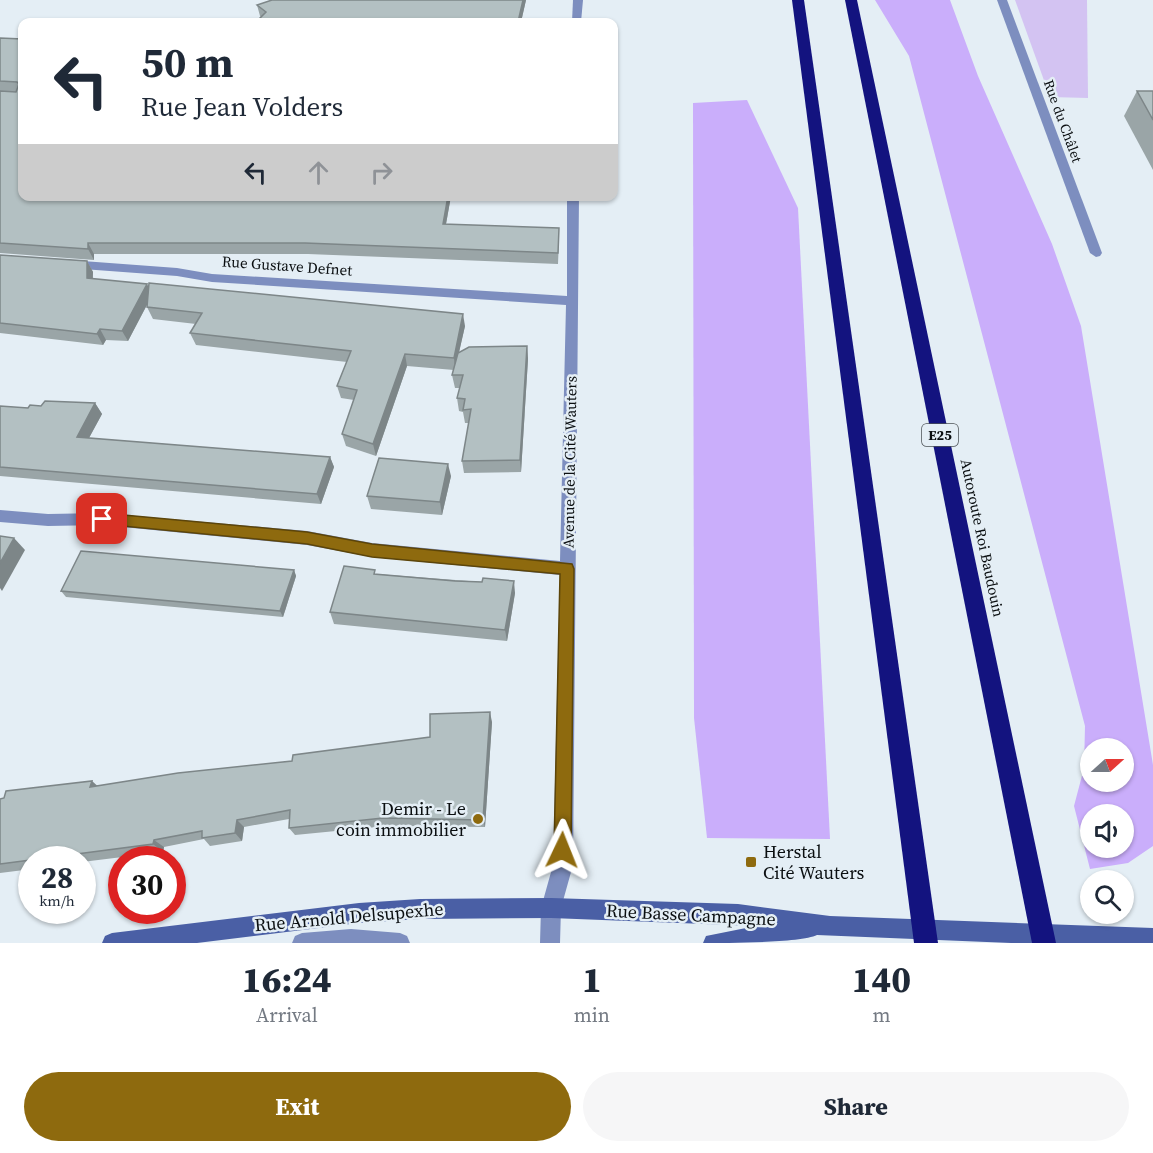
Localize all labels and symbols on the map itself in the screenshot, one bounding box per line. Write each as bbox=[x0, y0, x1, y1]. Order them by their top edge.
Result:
street label: Rue du Châlet bbox=[1039, 77, 1087, 166]
street label: Rue Gustave Defnet bbox=[221, 250, 353, 281]
street label: Avenue de la Cité Wauters bbox=[557, 376, 582, 548]
road number: E25 bbox=[922, 424, 958, 446]
street label: Autoroute Roi Baudouin bbox=[955, 457, 1009, 619]
pin bbox=[76, 493, 127, 544]
north arrow bbox=[1080, 738, 1134, 792]
place label: Demir - Le coin immobilier bbox=[336, 796, 466, 842]
marker: Demir - Le coin immobilier bbox=[471, 812, 485, 826]
position arrow bbox=[530, 818, 594, 882]
place label: Herstal Cité Wauters bbox=[763, 839, 865, 885]
speed limit sign: 30 bbox=[108, 846, 186, 924]
marker: Herstal Cité Wauters bbox=[744, 855, 758, 869]
street label: Rue Arnold Delsupexhe bbox=[253, 896, 444, 937]
street label: Rue Basse Campagne bbox=[606, 898, 777, 931]

